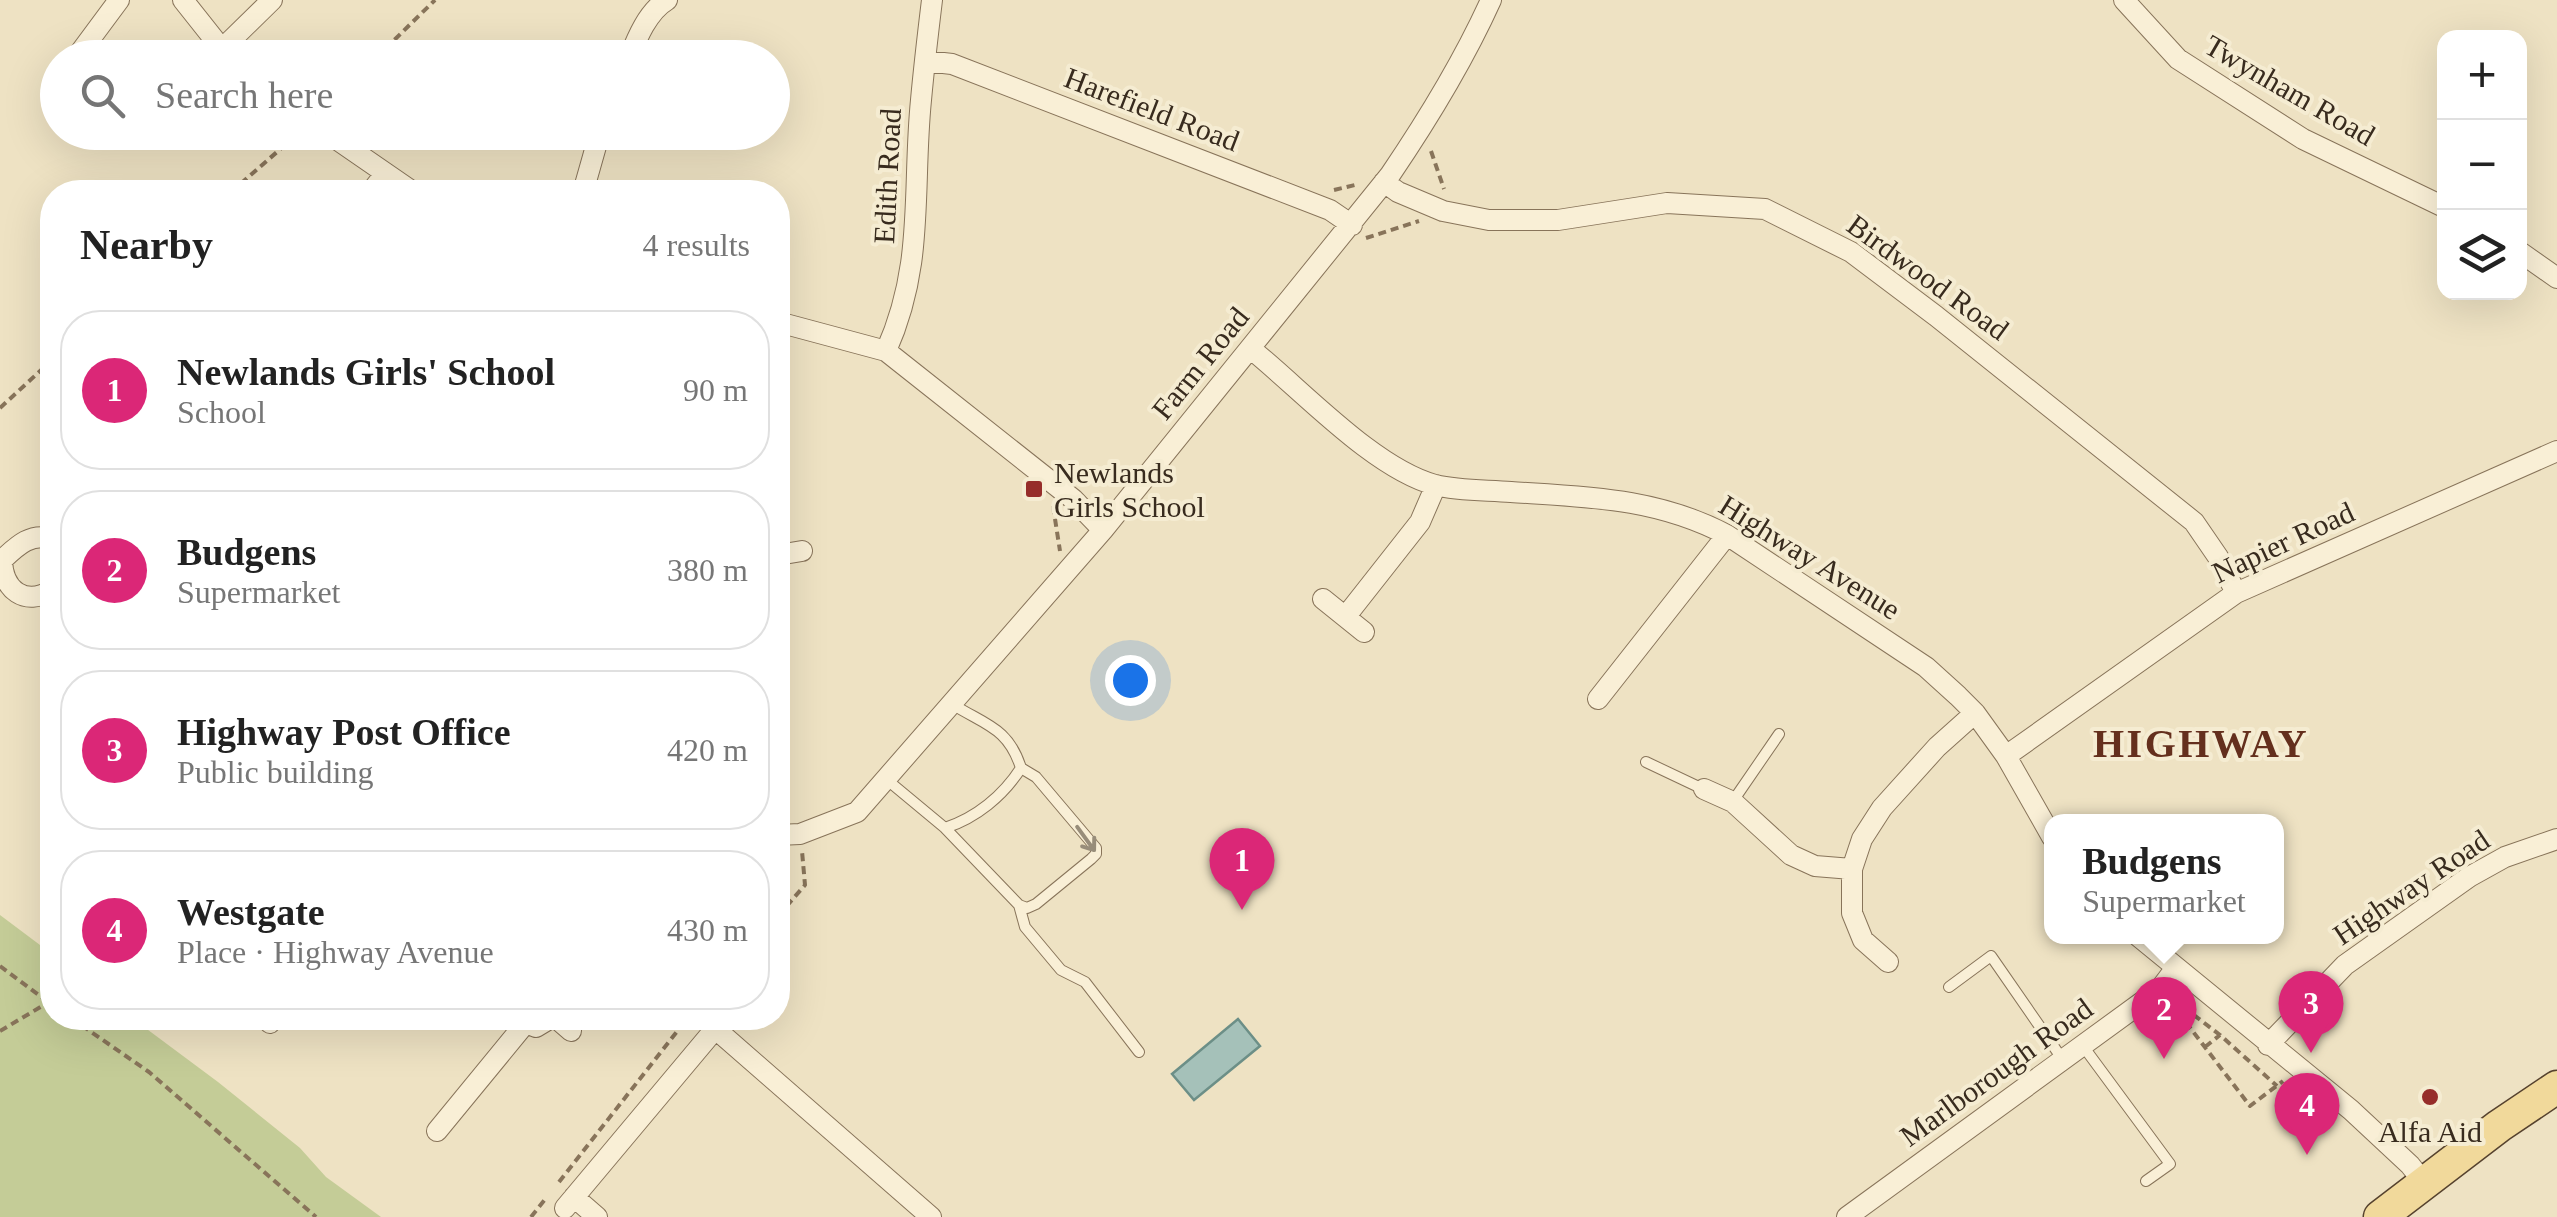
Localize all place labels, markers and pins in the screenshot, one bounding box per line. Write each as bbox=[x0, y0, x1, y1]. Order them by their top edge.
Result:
place label: Newlands Girls School bbox=[1054, 456, 1205, 523]
marker: Newlands Girls School bbox=[1023, 478, 1045, 500]
pin: 1 bbox=[1210, 828, 1274, 910]
pin: 3 bbox=[2278, 970, 2344, 1053]
pin: 2 bbox=[2132, 976, 2196, 1059]
pin: 4 bbox=[2274, 1072, 2340, 1155]
marker: Alfa Aid bbox=[2419, 1086, 2441, 1108]
place label: Alfa Aid bbox=[2378, 1115, 2482, 1148]

